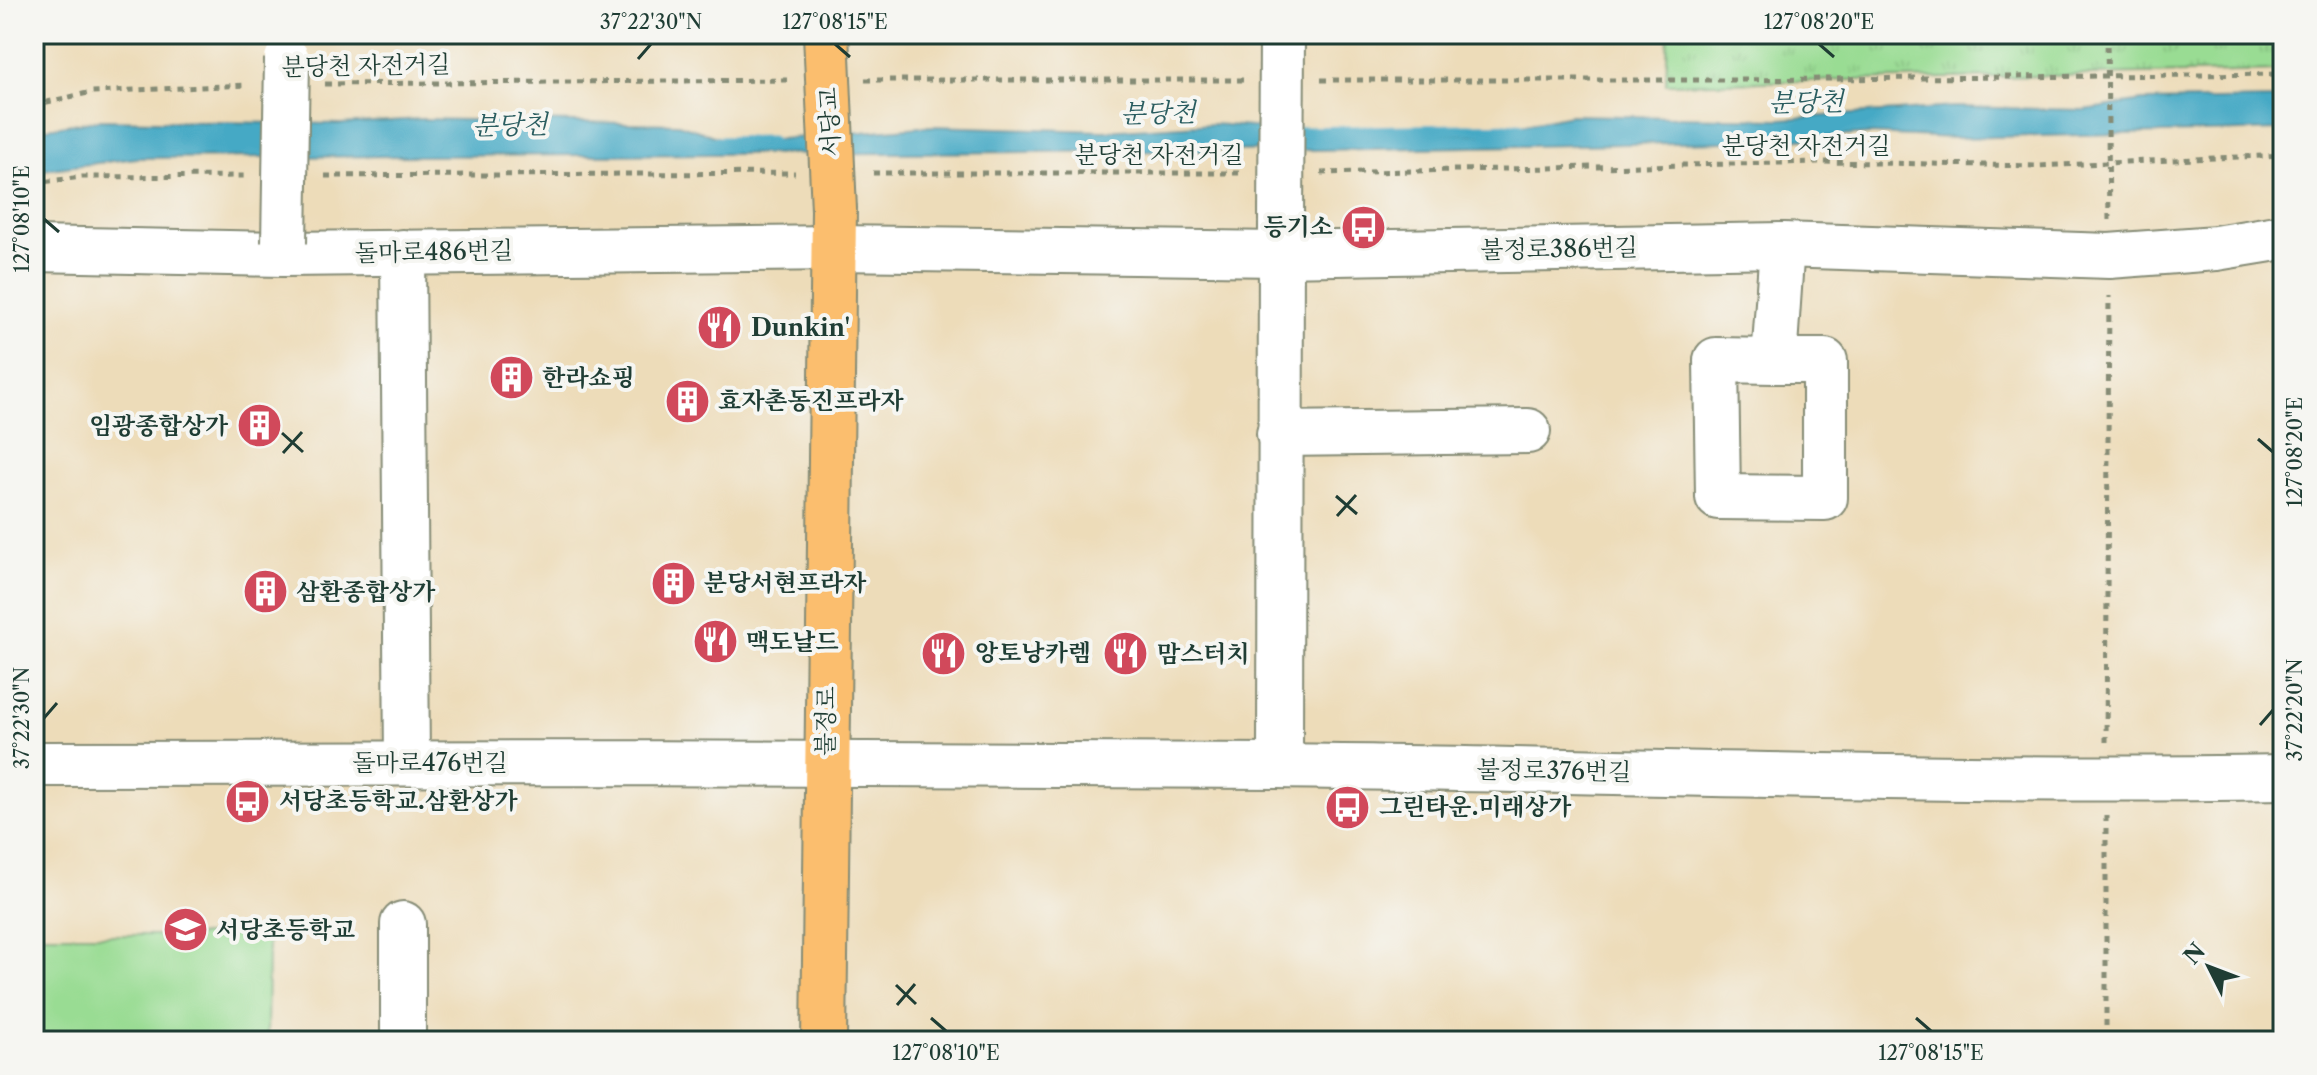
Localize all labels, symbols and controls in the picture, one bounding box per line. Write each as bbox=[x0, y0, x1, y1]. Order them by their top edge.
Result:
text: 37°22'30"N bbox=[600, 10, 702, 34]
text: 127°08'15"E bbox=[782, 10, 888, 34]
text: 127°08'20"E bbox=[1764, 10, 1874, 34]
street label: 분당천 자전거길 bbox=[281, 50, 451, 81]
water label: 분당천 bbox=[1768, 85, 1846, 119]
street label: 서당교 bbox=[813, 87, 846, 158]
water label: 분당천 bbox=[1120, 96, 1198, 130]
water label: 분당천 bbox=[472, 108, 550, 142]
street label: 분당천 자전거길 bbox=[1722, 131, 1890, 160]
street label: 분당천 자전거길 bbox=[1075, 140, 1243, 169]
text: 127°08'10"E bbox=[10, 165, 34, 273]
bus stop icon: 등기소 bbox=[1340, 203, 1388, 251]
place label: 등기소 bbox=[1263, 212, 1333, 241]
street label: 불정로386번길 bbox=[1480, 233, 1638, 264]
street label: 돌마로486번길 bbox=[355, 236, 513, 267]
restaurant icon: Dunkin' bbox=[696, 304, 744, 352]
place label: Dunkin' bbox=[751, 313, 850, 342]
building icon: 한라쇼핑 bbox=[487, 354, 535, 402]
place label: 한라쇼핑 bbox=[542, 363, 635, 392]
building icon: 효자촌동진프라자 bbox=[663, 377, 711, 425]
place label: 효자촌동진프라자 bbox=[718, 386, 904, 415]
text: 127°08'20"E bbox=[2283, 397, 2307, 507]
building icon: 임광종합상가 bbox=[235, 402, 283, 450]
place label: 임광종합상가 bbox=[89, 411, 229, 440]
building icon: 분당서현프라자 bbox=[649, 559, 697, 607]
building icon: 삼환종합상가 bbox=[241, 568, 289, 616]
place label: 분당서현프라자 bbox=[704, 568, 867, 597]
place label: 삼환종합상가 bbox=[296, 577, 436, 606]
restaurant icon: 맥도날드 bbox=[691, 618, 739, 666]
place label: 맥도날드 bbox=[746, 627, 839, 656]
restaurant icon: 앙토낭카렘 bbox=[920, 629, 968, 677]
restaurant icon: 맘스터치 bbox=[1102, 630, 1150, 678]
place label: 앙토낭카렘 bbox=[975, 638, 1091, 667]
place label: 맘스터치 bbox=[1157, 639, 1250, 668]
text: 37°22'20"N bbox=[2283, 659, 2307, 761]
text: 37°22'30"N bbox=[10, 667, 34, 769]
street label: 불정로 bbox=[810, 686, 841, 756]
street label: 돌마로476번길 bbox=[352, 748, 508, 777]
street label: 불정로376번길 bbox=[1477, 755, 1632, 786]
bus stop icon: 서당초등학교.삼환상가 bbox=[224, 777, 272, 825]
bus stop icon: 그린타운.미래상가 bbox=[1324, 783, 1372, 831]
place label: 서당초등학교.삼환상가 bbox=[279, 786, 518, 815]
place label: 그린타운.미래상가 bbox=[1379, 792, 1572, 821]
school or university icon: 서당초등학교 bbox=[161, 906, 209, 954]
place label: 서당초등학교 bbox=[216, 915, 355, 944]
north arrow bbox=[2169, 927, 2249, 1007]
text: N bbox=[2178, 938, 2211, 970]
text: 127°08'10"E bbox=[892, 1041, 1000, 1065]
text: 127°08'15"E bbox=[1878, 1041, 1984, 1065]

